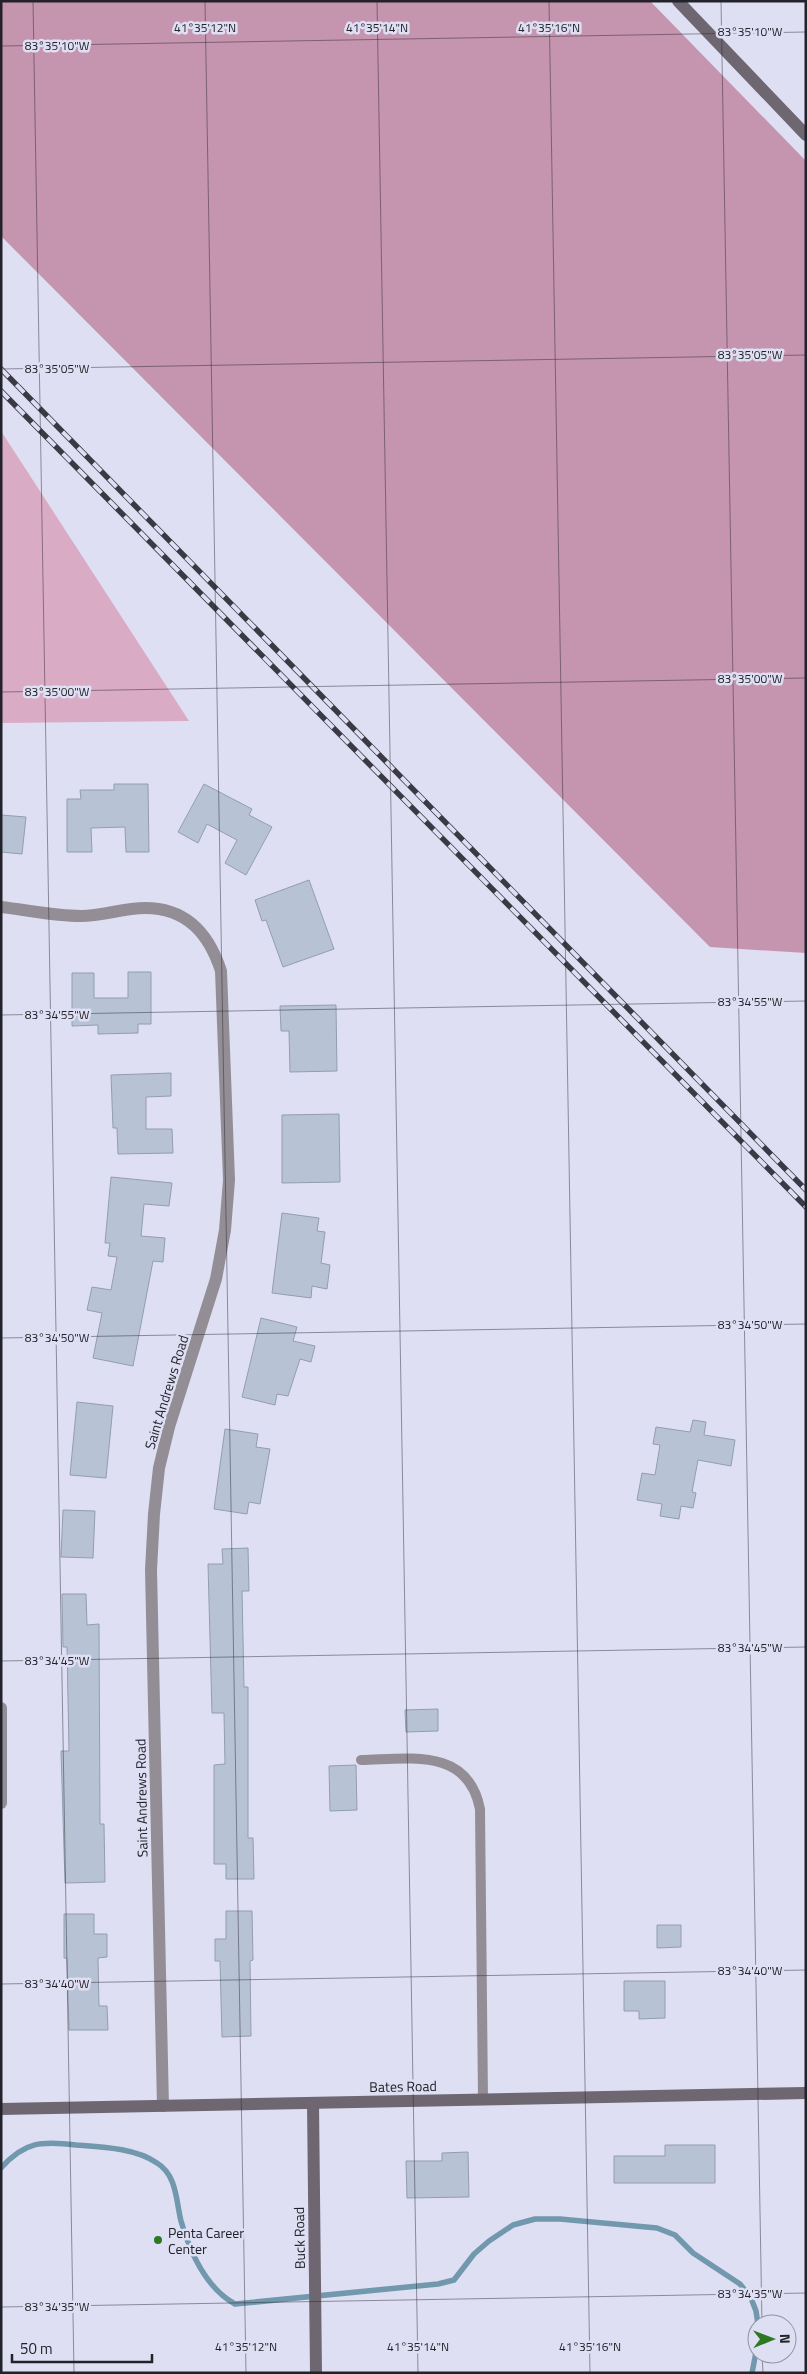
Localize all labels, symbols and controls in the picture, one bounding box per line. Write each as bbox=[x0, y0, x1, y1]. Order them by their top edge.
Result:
text: 41°35'12"N bbox=[174, 18, 236, 37]
text: 41°35'14"N bbox=[346, 18, 408, 37]
text: 41°35'16"N bbox=[518, 18, 580, 37]
text: 83°35'10"W bbox=[718, 22, 783, 41]
text: 83°35'10"W bbox=[25, 36, 90, 55]
text: 83°35'05"W bbox=[718, 345, 783, 364]
text: 83°35'05"W bbox=[25, 359, 90, 378]
text: 83°35'00"W bbox=[718, 669, 783, 688]
text: 83°35'00"W bbox=[25, 682, 90, 701]
text: 83°34'55"W bbox=[718, 992, 783, 1011]
text: 83°34'55"W bbox=[25, 1005, 90, 1024]
text: 83°34'50"W bbox=[718, 1315, 783, 1334]
text: 83°34'50"W bbox=[25, 1328, 90, 1347]
street label: Saint Andrews Road bbox=[139, 1332, 193, 1452]
text: 83°34'45"W bbox=[718, 1638, 783, 1657]
text: 83°34'45"W bbox=[25, 1651, 90, 1670]
street label: Saint Andrews Road bbox=[129, 1739, 153, 1857]
text: 83°34'40"W bbox=[718, 1961, 783, 1980]
text: 83°34'40"W bbox=[25, 1974, 90, 1993]
street label: Bates Road bbox=[369, 2075, 437, 2097]
street label: Buck Road bbox=[288, 2207, 310, 2269]
place label: Penta Career Center bbox=[168, 2222, 244, 2259]
marker: Penta Career Center bbox=[152, 2234, 164, 2246]
text: 83°34'35"W bbox=[718, 2284, 783, 2303]
text: 83°34'35"W bbox=[25, 2297, 90, 2316]
north arrow bbox=[747, 2314, 797, 2364]
scale bar bbox=[12, 2332, 152, 2364]
text: N bbox=[775, 2334, 796, 2344]
text: 50 m bbox=[20, 2337, 53, 2360]
text: 41°35'12"N bbox=[215, 2337, 277, 2356]
text: 41°35'14"N bbox=[387, 2337, 449, 2356]
text: 41°35'16"N bbox=[559, 2337, 621, 2356]

